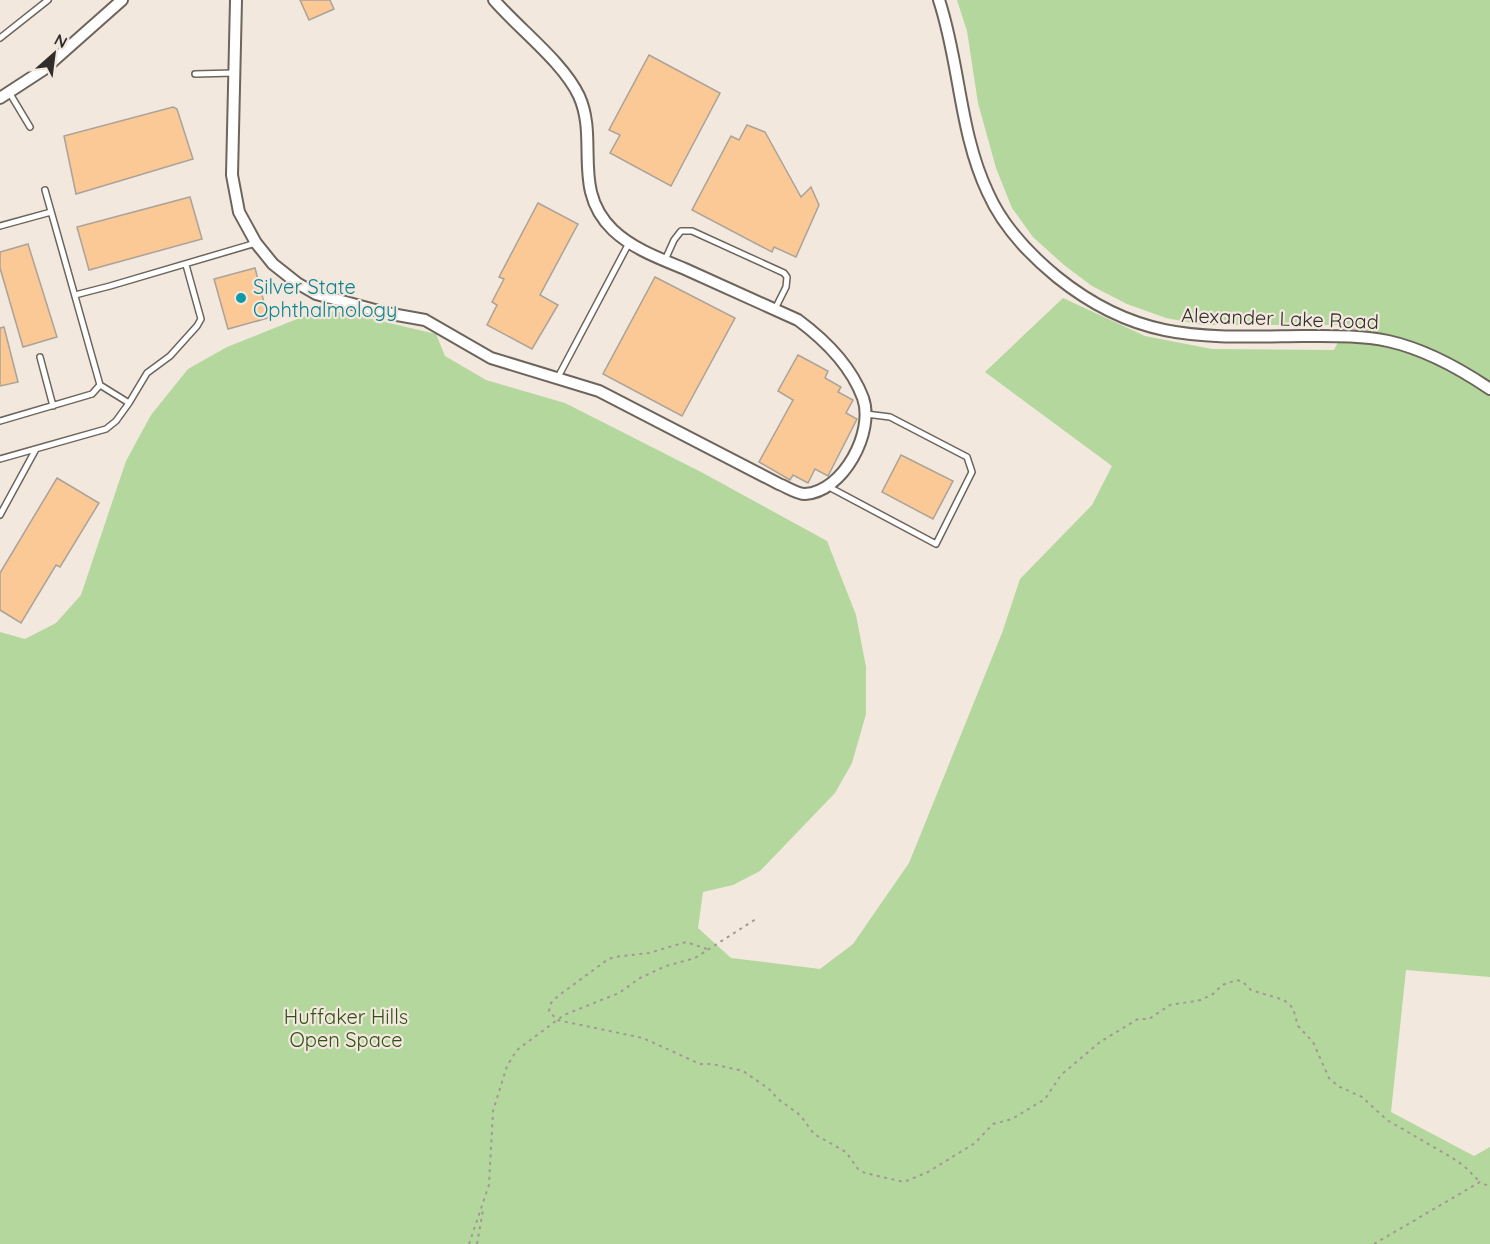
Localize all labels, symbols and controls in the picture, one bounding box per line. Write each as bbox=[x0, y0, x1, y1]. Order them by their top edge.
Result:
north arrow bbox=[24, 24, 84, 84]
text: N bbox=[51, 29, 71, 52]
place label: Silver State Ophthalmology bbox=[253, 274, 397, 322]
marker: Silver State Ophthalmology bbox=[234, 291, 248, 305]
street label: Alexander Lake Road bbox=[1181, 302, 1379, 334]
park label: Huffaker Hills Open Space bbox=[284, 1004, 408, 1052]

